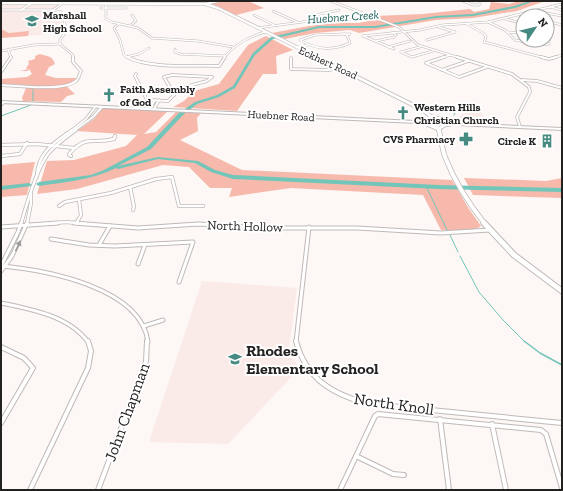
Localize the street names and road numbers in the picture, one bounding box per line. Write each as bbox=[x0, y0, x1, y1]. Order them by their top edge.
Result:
street label: Eckhert Road bbox=[296, 44, 360, 82]
street label: Huebner Road bbox=[247, 108, 315, 124]
street label: North Hollow bbox=[207, 217, 283, 235]
street label: John Chapman bbox=[100, 359, 154, 464]
street label: North Knoll bbox=[353, 389, 435, 419]

